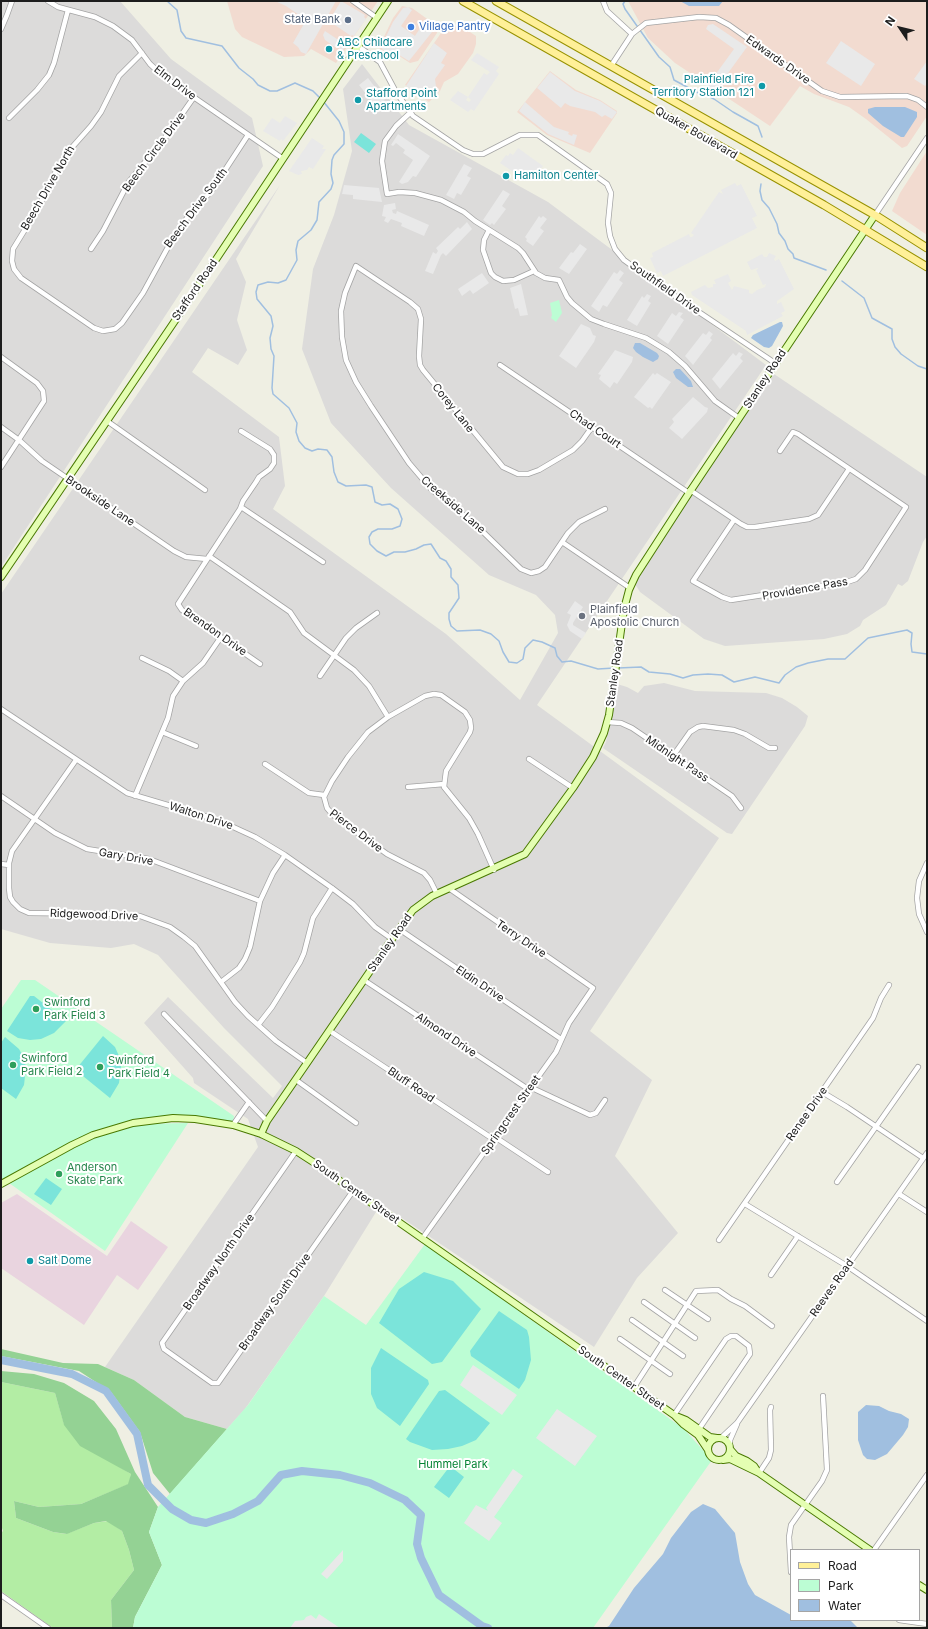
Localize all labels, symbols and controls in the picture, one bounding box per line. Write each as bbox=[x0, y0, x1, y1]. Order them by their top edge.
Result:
north arrow bbox=[880, 8, 920, 48]
place label: State Bank bbox=[284, 13, 340, 27]
text: N bbox=[882, 14, 898, 29]
marker: State Bank bbox=[343, 15, 353, 25]
place label: Village Pantry bbox=[419, 20, 491, 34]
marker: Village Pantry bbox=[406, 22, 416, 32]
street label: Edwards Drive bbox=[743, 33, 813, 87]
place label: ABC Childcare & Preschool bbox=[337, 36, 412, 62]
marker: ABC Childcare & Preschool bbox=[324, 44, 334, 54]
street label: Elm Drive bbox=[151, 63, 199, 103]
place label: Plainfield Fire Territory Station 121 bbox=[651, 73, 754, 99]
marker: Plainfield Fire Territory Station 121 bbox=[757, 81, 767, 91]
place label: Stafford Point Apartments bbox=[366, 87, 437, 113]
marker: Stafford Point Apartments bbox=[353, 95, 363, 105]
street label: Quaker Boulevard bbox=[653, 104, 739, 162]
street label: Beech Circle Drive bbox=[120, 110, 188, 194]
street label: Beech Drive North bbox=[18, 143, 78, 233]
street label: Beech Drive South bbox=[162, 165, 230, 251]
place label: Hamilton Center bbox=[514, 169, 598, 183]
marker: Hamilton Center bbox=[501, 171, 511, 181]
street label: Stafford Road bbox=[170, 257, 220, 323]
street label: Southfield Drive bbox=[627, 259, 703, 317]
street label: Stanley Road bbox=[741, 347, 789, 411]
street label: Corey Lane bbox=[429, 381, 477, 435]
street label: Chad Court bbox=[567, 407, 623, 451]
street label: Brookside Lane bbox=[63, 473, 137, 529]
street label: Creekside Lane bbox=[418, 473, 488, 537]
street label: Providence Pass bbox=[761, 575, 849, 603]
place label: Plainfield Apostolic Church bbox=[590, 603, 679, 629]
street label: Brendon Drive bbox=[181, 605, 249, 659]
marker: Plainfield Apostolic Church bbox=[577, 611, 587, 621]
street label: Stanley Road bbox=[604, 638, 626, 708]
street label: Midnight Pass bbox=[643, 733, 711, 785]
street label: Walton Drive bbox=[167, 799, 235, 833]
street label: Pierce Drive bbox=[327, 807, 385, 855]
street label: Gary Drive bbox=[98, 846, 154, 868]
street label: Ridgewood Drive bbox=[50, 907, 138, 923]
street label: Stanley Road bbox=[365, 911, 415, 975]
street label: Terry Drive bbox=[493, 917, 549, 961]
street label: Eldin Drive bbox=[453, 963, 507, 1005]
place label: Swinford Park Field 3 bbox=[44, 996, 106, 1022]
marker: Swinford Park Field 3 bbox=[31, 1004, 41, 1014]
street label: Almond Drive bbox=[413, 1010, 479, 1060]
place label: Swinford Park Field 2 bbox=[21, 1052, 82, 1078]
place label: Swinford Park Field 4 bbox=[108, 1054, 170, 1080]
marker: Swinford Park Field 2 bbox=[8, 1060, 18, 1070]
marker: Swinford Park Field 4 bbox=[95, 1062, 105, 1072]
street label: Bluff Road bbox=[385, 1065, 437, 1105]
street label: Springcrest Street bbox=[479, 1073, 543, 1157]
street label: Renee Drive bbox=[784, 1084, 830, 1144]
street label: South Center Street bbox=[310, 1157, 402, 1227]
place label: Anderson Skate Park bbox=[67, 1161, 123, 1187]
marker: Anderson Skate Park bbox=[54, 1169, 64, 1179]
street label: Broadway North Drive bbox=[181, 1211, 257, 1313]
street label: Broadway South Drive bbox=[236, 1251, 314, 1353]
place label: Salt Dome bbox=[38, 1254, 91, 1268]
marker: Salt Dome bbox=[25, 1256, 35, 1266]
street label: Reeves Road bbox=[807, 1257, 857, 1319]
street label: South Center Street bbox=[575, 1343, 667, 1413]
park label: Hummel Park bbox=[418, 1458, 488, 1472]
legend bbox=[790, 1549, 920, 1621]
text: Road bbox=[828, 1558, 857, 1573]
text: Park bbox=[828, 1578, 854, 1593]
text: Water bbox=[828, 1598, 861, 1613]

